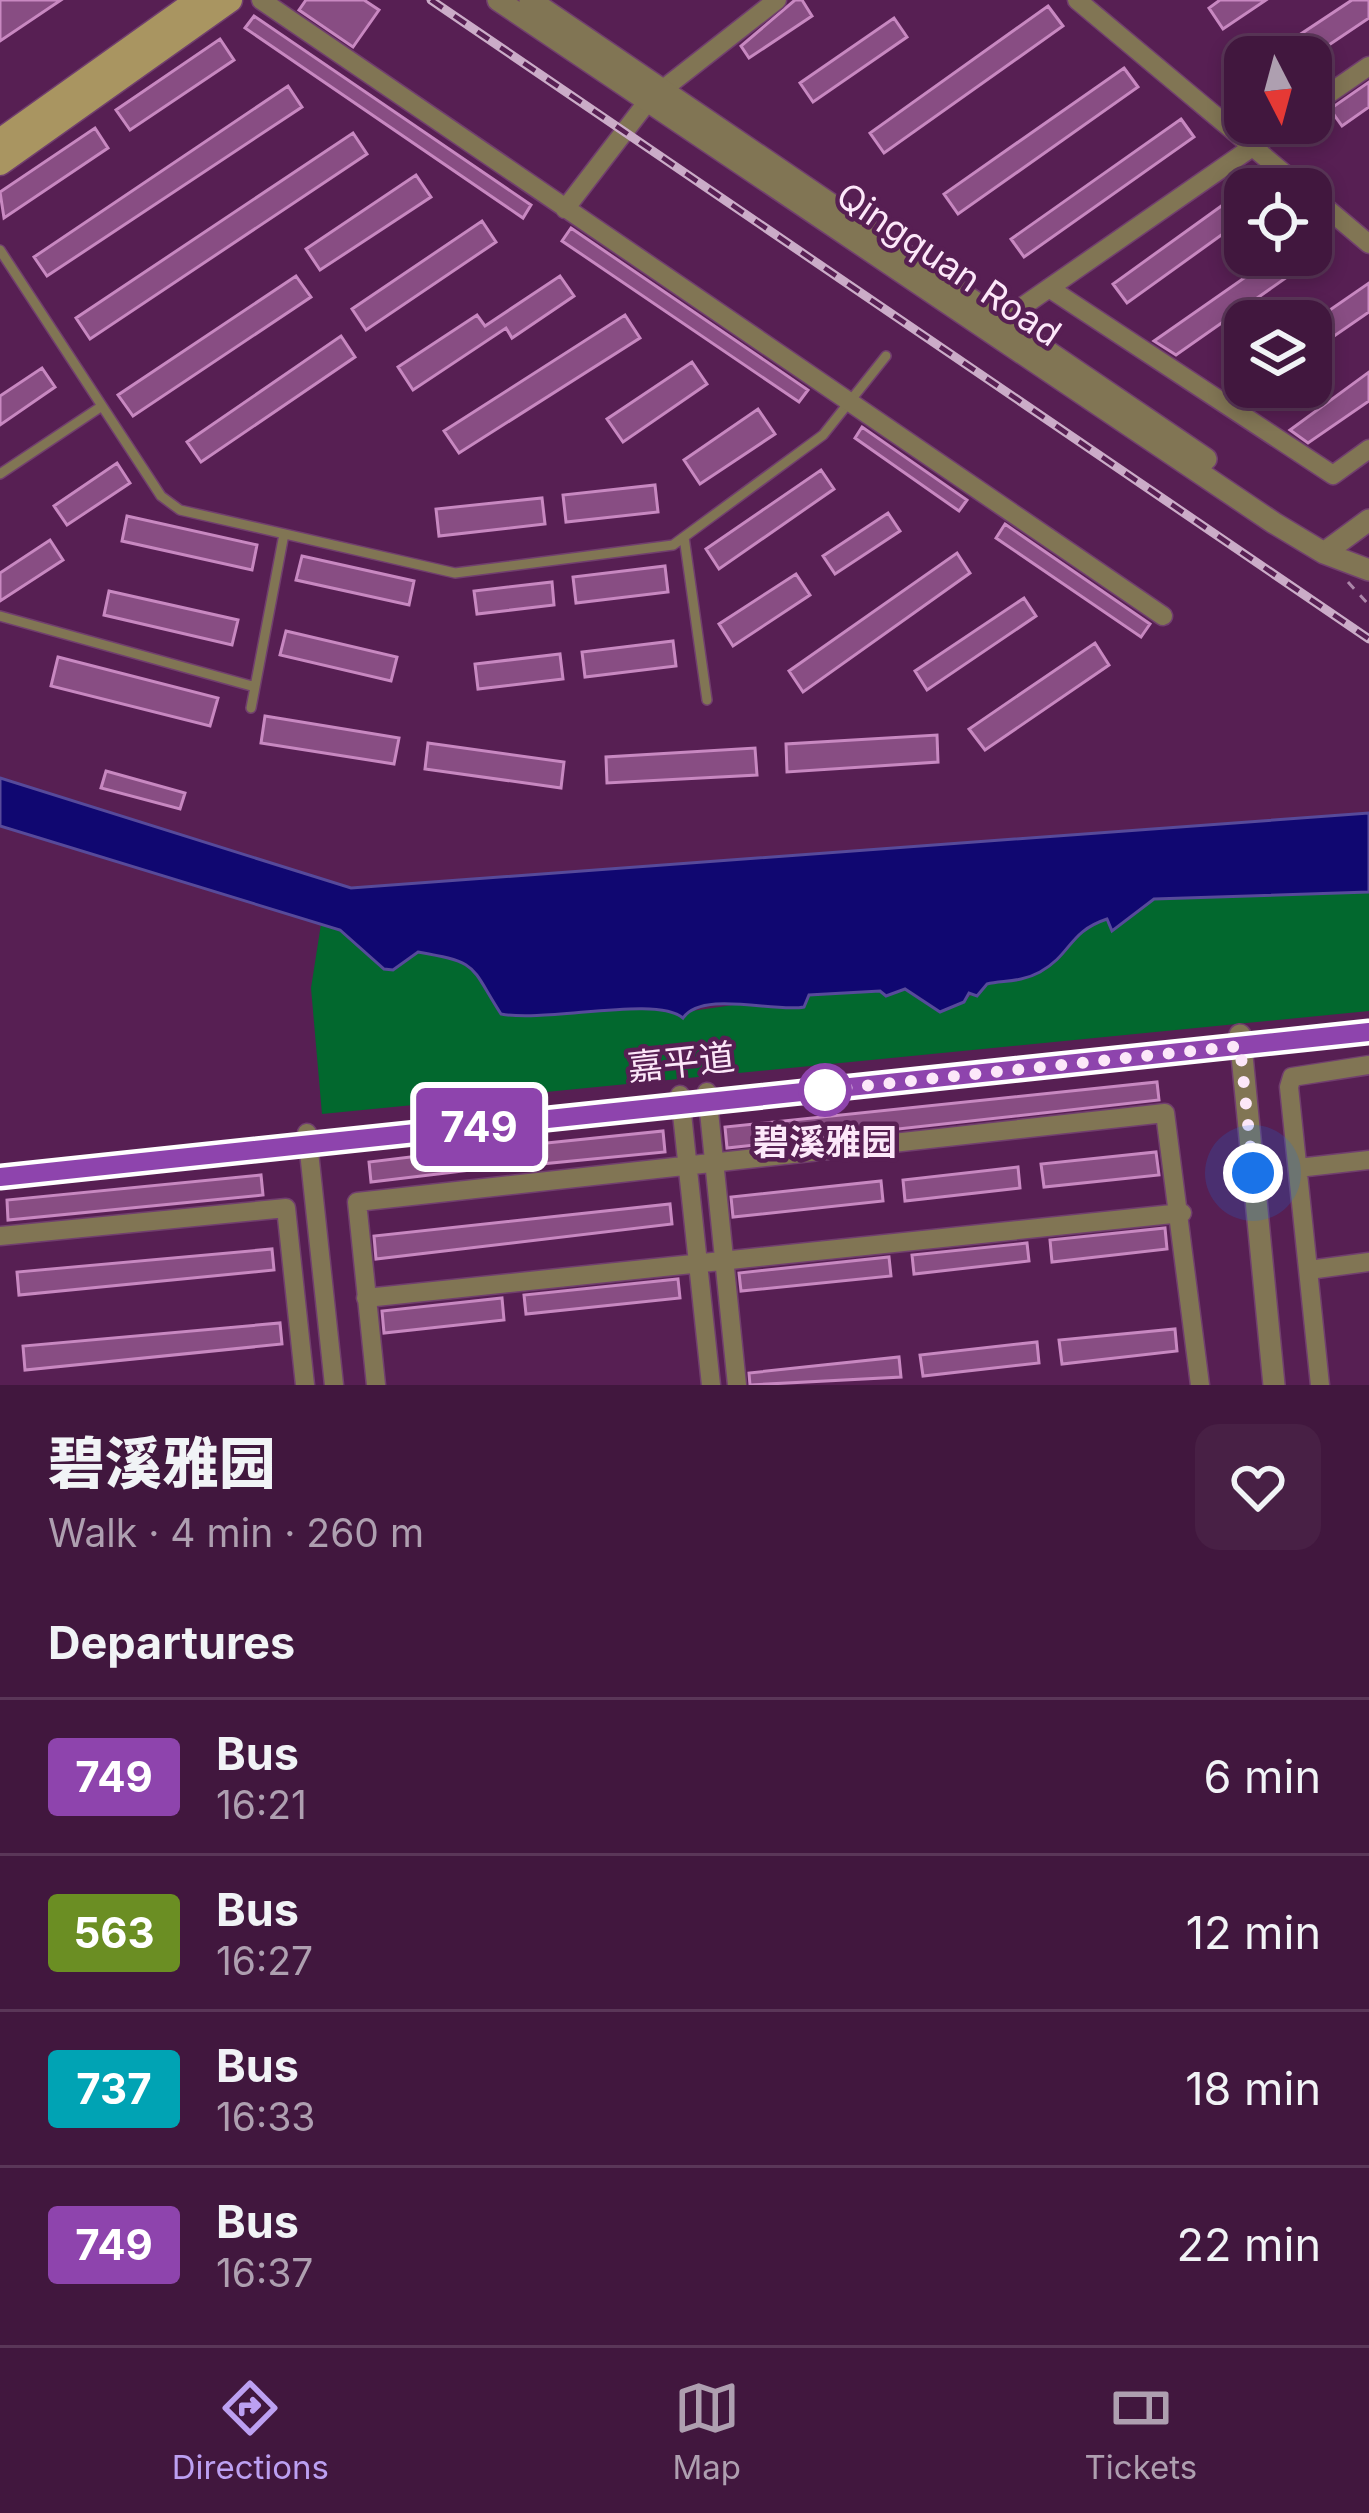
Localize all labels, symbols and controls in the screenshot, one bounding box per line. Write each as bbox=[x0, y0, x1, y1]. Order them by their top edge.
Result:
north arrow bbox=[1224, 36, 1332, 144]
map controls bbox=[1224, 36, 1332, 408]
button: locate bbox=[1224, 168, 1332, 276]
street label: Qingquan Road bbox=[828, 173, 1070, 355]
button: layers bbox=[1224, 300, 1332, 408]
street label: 嘉平道 bbox=[625, 1034, 737, 1090]
marker: 碧溪雅园 bbox=[800, 1065, 850, 1115]
line badge: 749 bbox=[410, 1088, 548, 1166]
text: 749 bbox=[440, 1101, 518, 1152]
place label: 碧溪雅园 bbox=[753, 1120, 897, 1164]
your location bbox=[1223, 1143, 1283, 1203]
button: heart bbox=[1195, 1424, 1321, 1550]
text: 碧溪雅园 bbox=[48, 1429, 276, 1498]
text: Walk · 4 min · 260 m bbox=[48, 1509, 424, 1556]
text: Departures bbox=[48, 1615, 295, 1670]
text: Bus bbox=[216, 1726, 299, 1781]
text: 6 min bbox=[1204, 1749, 1321, 1804]
text: 749 bbox=[75, 1751, 153, 1802]
text: 16:21 bbox=[216, 1781, 307, 1828]
text: Bus bbox=[216, 1882, 299, 1937]
text: 12 min bbox=[1186, 1905, 1321, 1960]
text: 563 bbox=[73, 1907, 155, 1958]
text: 16:27 bbox=[216, 1937, 313, 1984]
text: Bus bbox=[216, 2038, 299, 2093]
text: 18 min bbox=[1185, 2061, 1321, 2116]
text: 737 bbox=[76, 2063, 152, 2114]
text: 16:33 bbox=[216, 2093, 315, 2140]
text: Bus bbox=[216, 2194, 299, 2249]
text: 22 min bbox=[1177, 2217, 1321, 2272]
text: 749 bbox=[75, 2219, 153, 2270]
text: 16:37 bbox=[216, 2249, 313, 2296]
tab: Directions bbox=[172, 2375, 329, 2487]
tab: Map bbox=[673, 2375, 741, 2487]
tab: Tickets bbox=[1085, 2375, 1197, 2487]

